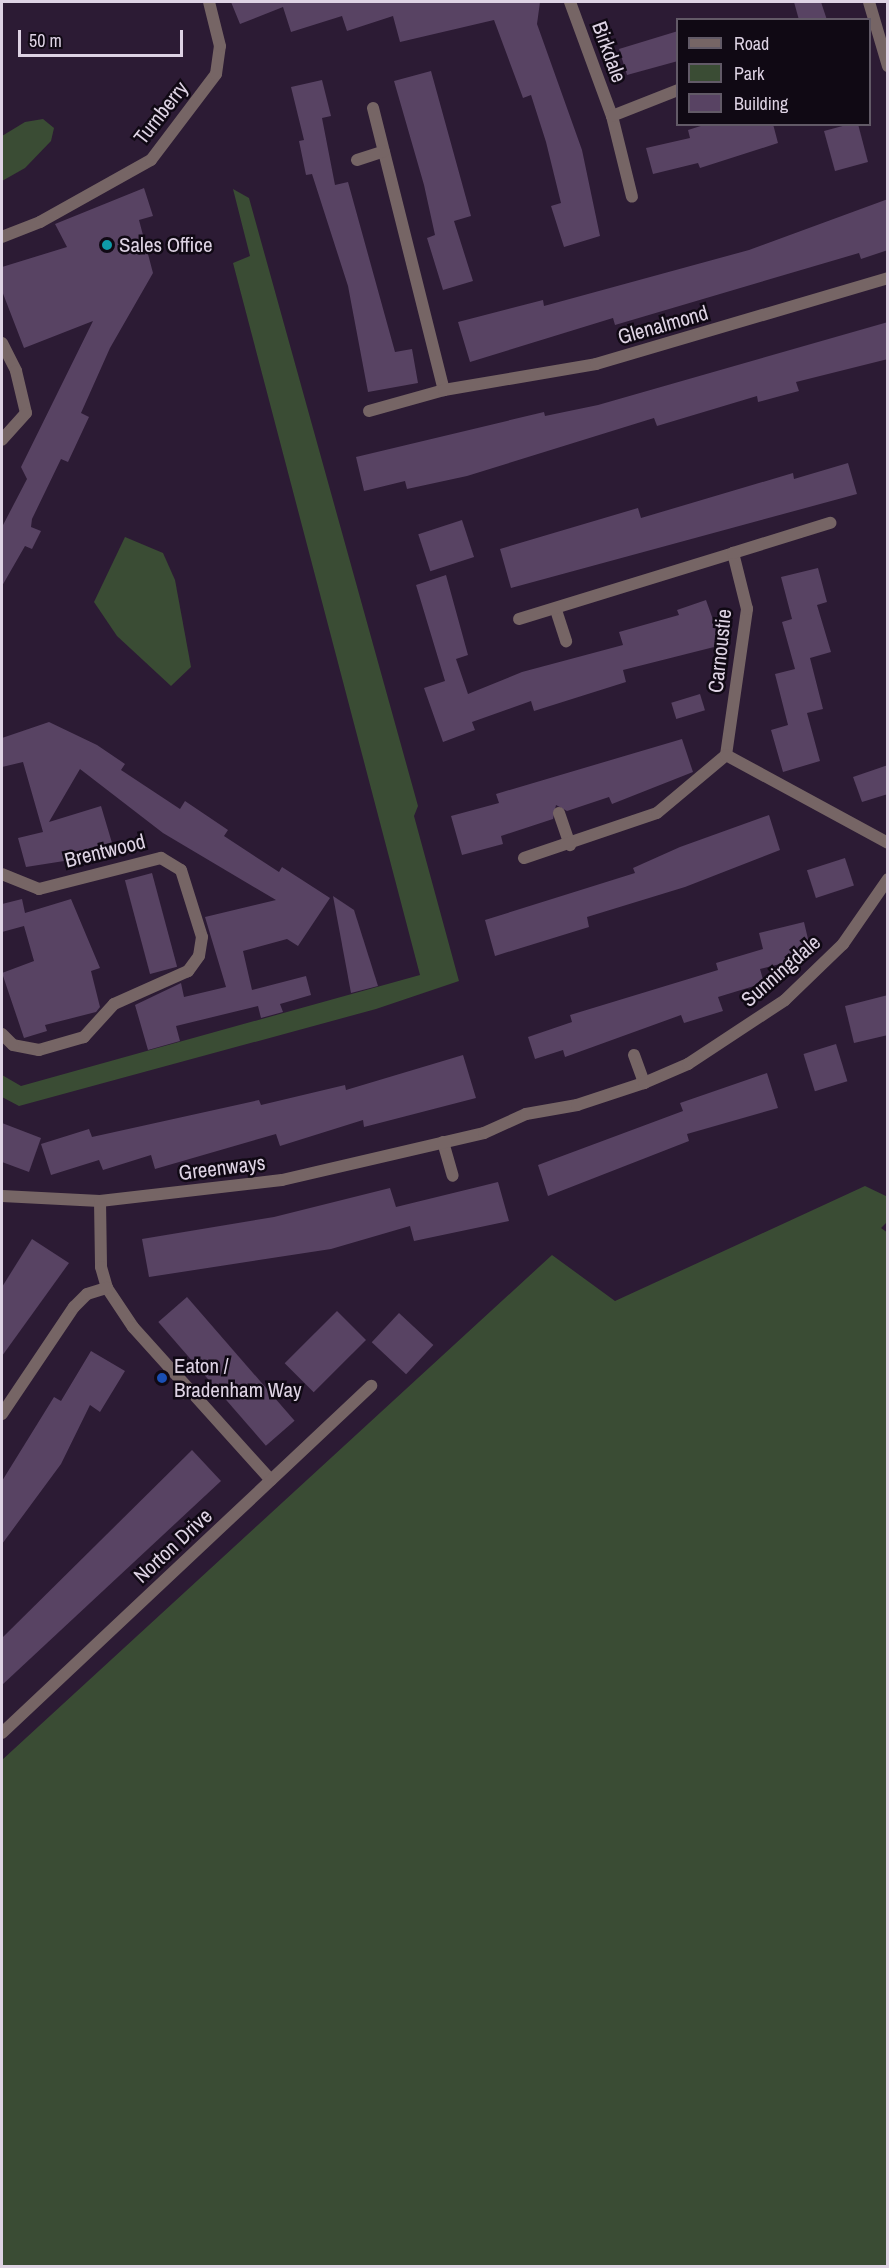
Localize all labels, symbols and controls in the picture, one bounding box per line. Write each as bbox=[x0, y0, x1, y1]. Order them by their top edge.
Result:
scale bar bbox=[21, 18, 186, 56]
street label: Birkdale bbox=[586, 18, 632, 86]
legend bbox=[676, 18, 871, 126]
text: 50 m bbox=[29, 28, 62, 53]
text: Road bbox=[734, 31, 769, 56]
text: Park bbox=[734, 61, 764, 86]
street label: Turnberry bbox=[129, 76, 193, 150]
text: Building bbox=[734, 91, 788, 116]
place label: Sales Office bbox=[119, 232, 213, 258]
marker: Sales Office bbox=[100, 238, 114, 252]
street label: Glenalmond bbox=[615, 300, 711, 350]
street label: Carnoustie bbox=[703, 608, 737, 694]
street label: Brentwood bbox=[62, 829, 148, 873]
street label: Sunningdale bbox=[736, 930, 826, 1012]
street label: Greenways bbox=[177, 1150, 267, 1186]
place label: Eaton / Bradenham Way bbox=[174, 1353, 302, 1403]
marker: Eaton / Bradenham Way bbox=[155, 1371, 169, 1385]
street label: Norton Drive bbox=[129, 1504, 217, 1588]

